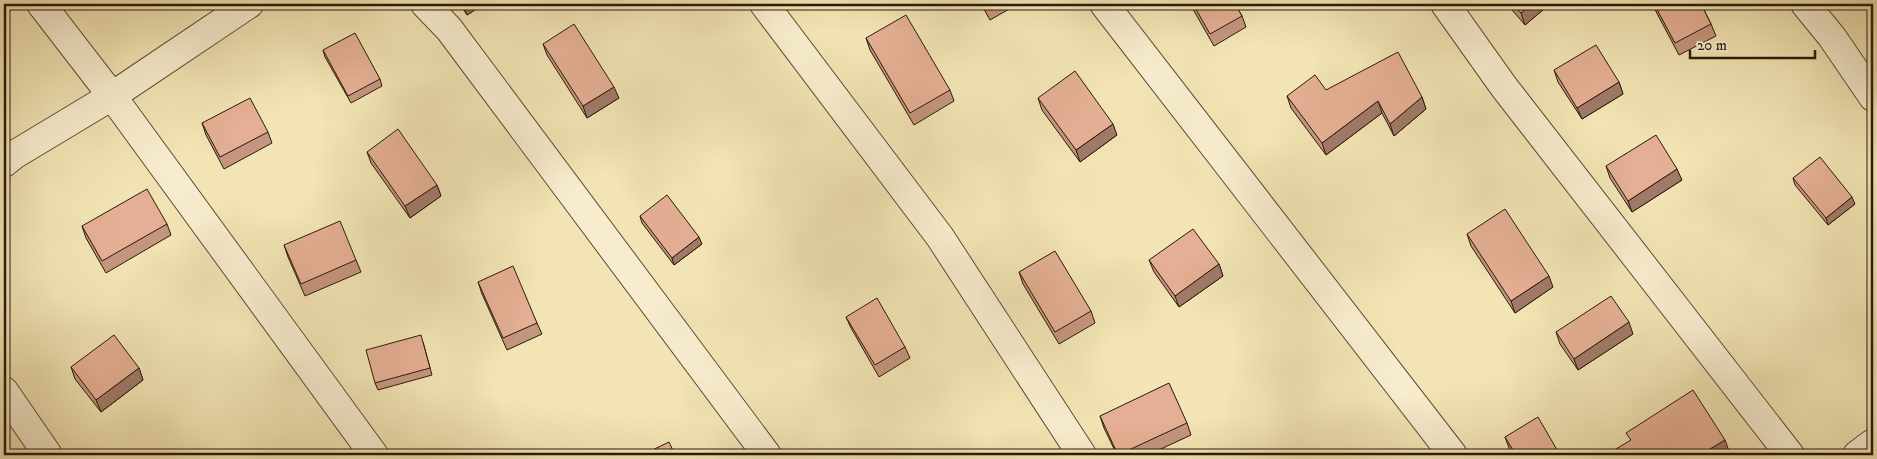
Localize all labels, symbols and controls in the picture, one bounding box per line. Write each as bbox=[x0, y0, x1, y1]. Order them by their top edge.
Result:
scale bar bbox=[1690, 28, 1814, 60]
text: 20 m bbox=[1697, 36, 1727, 55]

